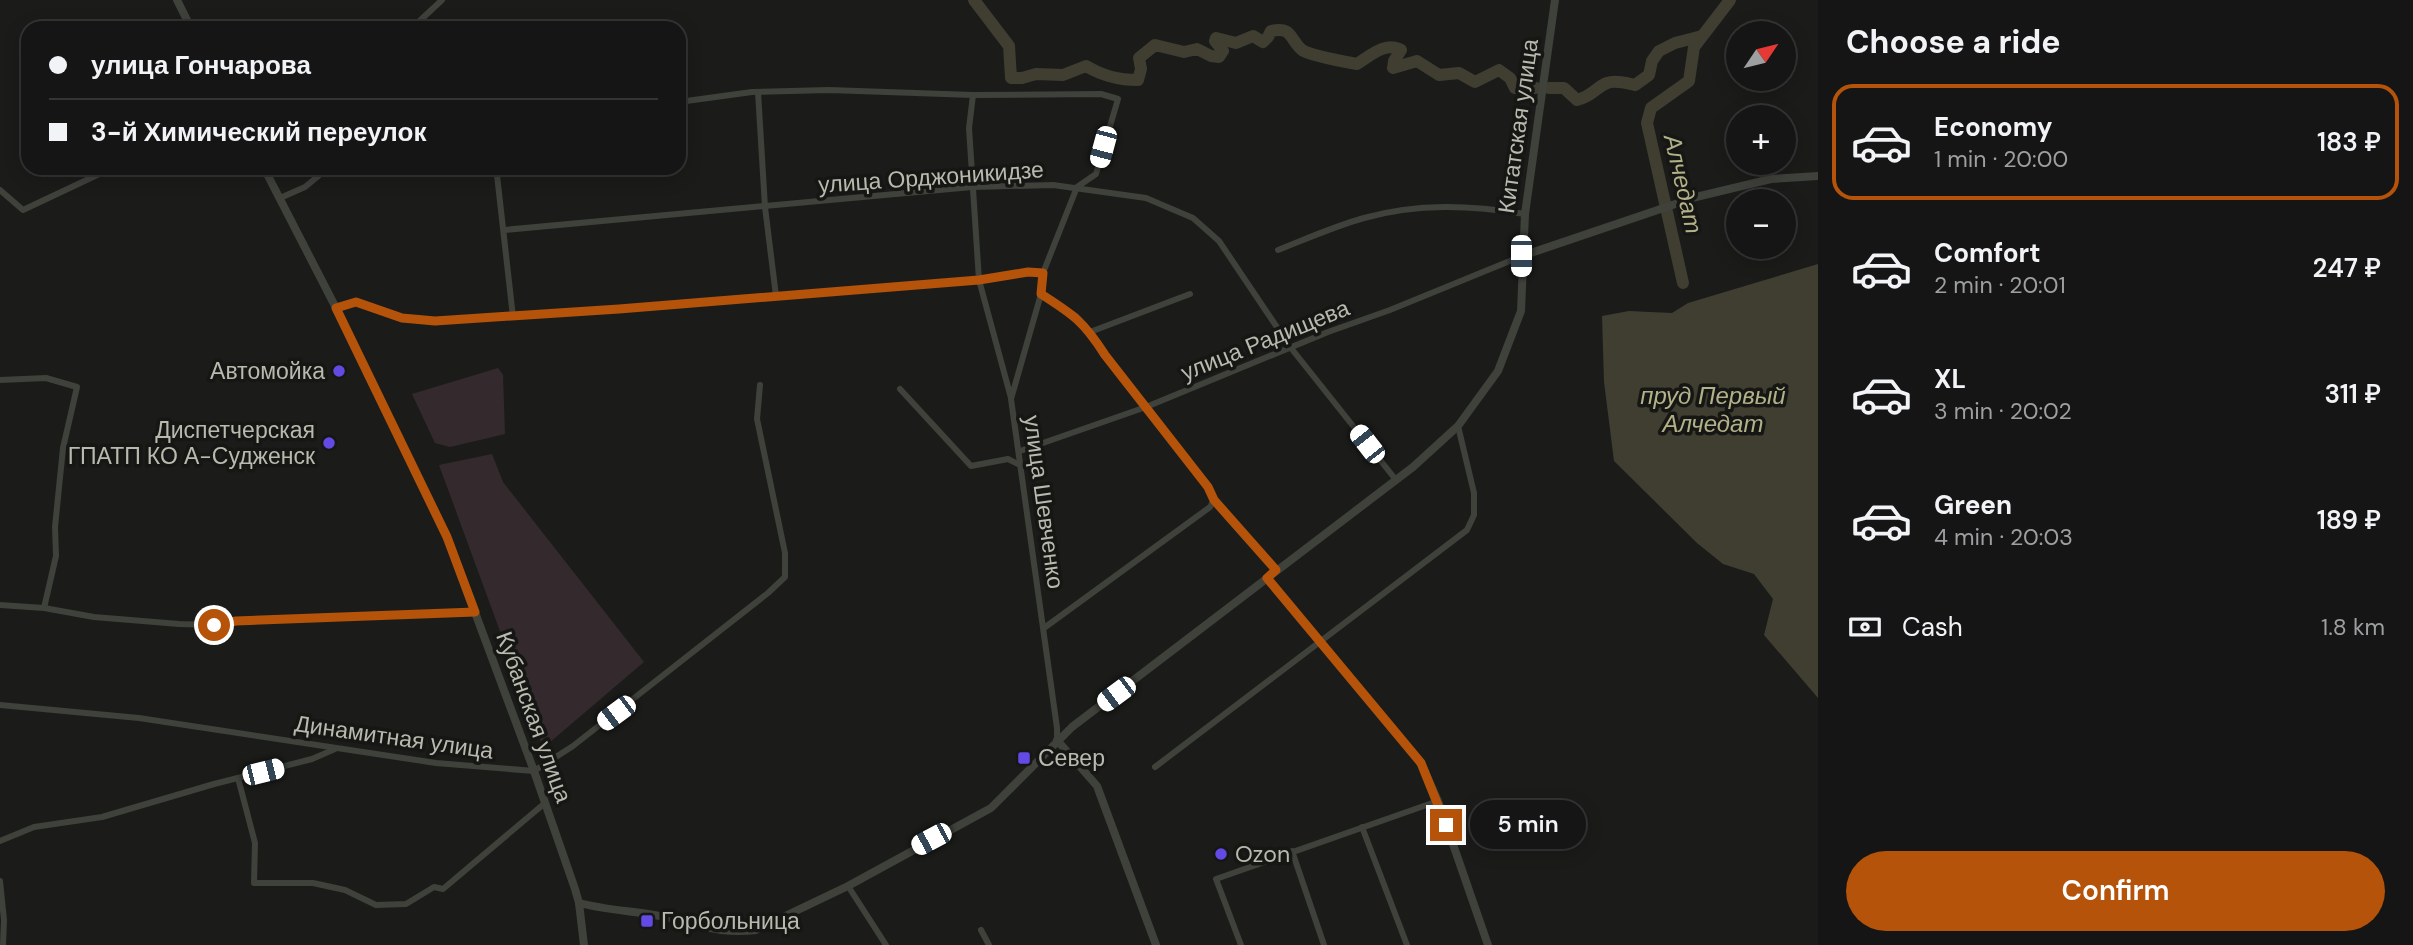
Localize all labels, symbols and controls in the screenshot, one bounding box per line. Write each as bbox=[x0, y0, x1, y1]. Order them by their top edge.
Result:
north arrow bbox=[1726, 21, 1796, 91]
map controls bbox=[1726, 21, 1796, 259]
text: Choose a ride bbox=[1846, 21, 2061, 63]
street label: Китатская улица bbox=[1491, 37, 1545, 215]
text: улица Гончарова bbox=[91, 48, 311, 82]
button: + bbox=[1726, 105, 1796, 175]
text: Economy bbox=[1934, 110, 2052, 144]
icon: car bbox=[1850, 111, 1913, 174]
text: 3-й Химический переулок bbox=[91, 115, 426, 149]
car bbox=[1088, 124, 1119, 170]
text: 183 ₽ bbox=[2317, 125, 2381, 159]
water label: Алчедат bbox=[1657, 129, 1710, 237]
text: 1 min · 20:00 bbox=[1934, 144, 2068, 174]
street label: улица Орджоникидзе bbox=[817, 154, 1045, 200]
button: − bbox=[1726, 189, 1796, 259]
car bbox=[1511, 235, 1532, 277]
text: Comfort bbox=[1934, 236, 2040, 270]
icon: car bbox=[1850, 237, 1913, 300]
text: 247 ₽ bbox=[2313, 251, 2381, 285]
text: 2 min · 20:01 bbox=[1934, 270, 2066, 300]
street label: улица Радищева bbox=[1176, 292, 1354, 387]
place label: Автомойка bbox=[210, 356, 325, 386]
text: XL bbox=[1934, 362, 1966, 396]
marker: Автомойка bbox=[331, 363, 347, 379]
icon: car bbox=[1850, 363, 1913, 426]
text: 311 ₽ bbox=[2324, 377, 2381, 411]
water label: пруд Первый Алчедат bbox=[1640, 380, 1786, 439]
text: 3 min · 20:02 bbox=[1934, 396, 2072, 426]
street label: улица Шевченко bbox=[1017, 413, 1071, 591]
place label: Диспетчерская ГПАТП КО А-Судженск bbox=[68, 415, 316, 471]
car bbox=[1346, 421, 1389, 467]
marker: Диспетчерская ГПАТП КО А-Судженск bbox=[321, 435, 337, 451]
text: Green bbox=[1934, 488, 2012, 522]
icon: car bbox=[1850, 489, 1913, 552]
text: 189 ₽ bbox=[2317, 503, 2381, 537]
text: 4 min · 20:03 bbox=[1934, 522, 2073, 552]
icon: cash bbox=[1846, 608, 1884, 646]
route start bbox=[198, 609, 230, 641]
text: Cash bbox=[1902, 610, 1963, 644]
text: 1.8 km bbox=[2321, 612, 2385, 642]
street label: Кубанская улица bbox=[489, 627, 579, 807]
car bbox=[1093, 673, 1140, 715]
car bbox=[593, 692, 640, 734]
street label: Динамитная улица bbox=[293, 708, 496, 766]
place label: Север bbox=[1038, 743, 1105, 773]
marker: Север bbox=[1016, 750, 1032, 766]
car bbox=[241, 757, 286, 787]
callout: 5 min bbox=[1470, 800, 1586, 850]
route end bbox=[1430, 809, 1462, 841]
text: 5 min bbox=[1497, 809, 1559, 839]
car bbox=[908, 820, 955, 858]
place label: Ozon bbox=[1235, 839, 1290, 869]
marker: Ozon bbox=[1213, 846, 1229, 862]
button: Confirm bbox=[1846, 851, 2385, 931]
place label: Горбольница bbox=[661, 906, 800, 936]
marker: Горбольница bbox=[639, 913, 655, 929]

